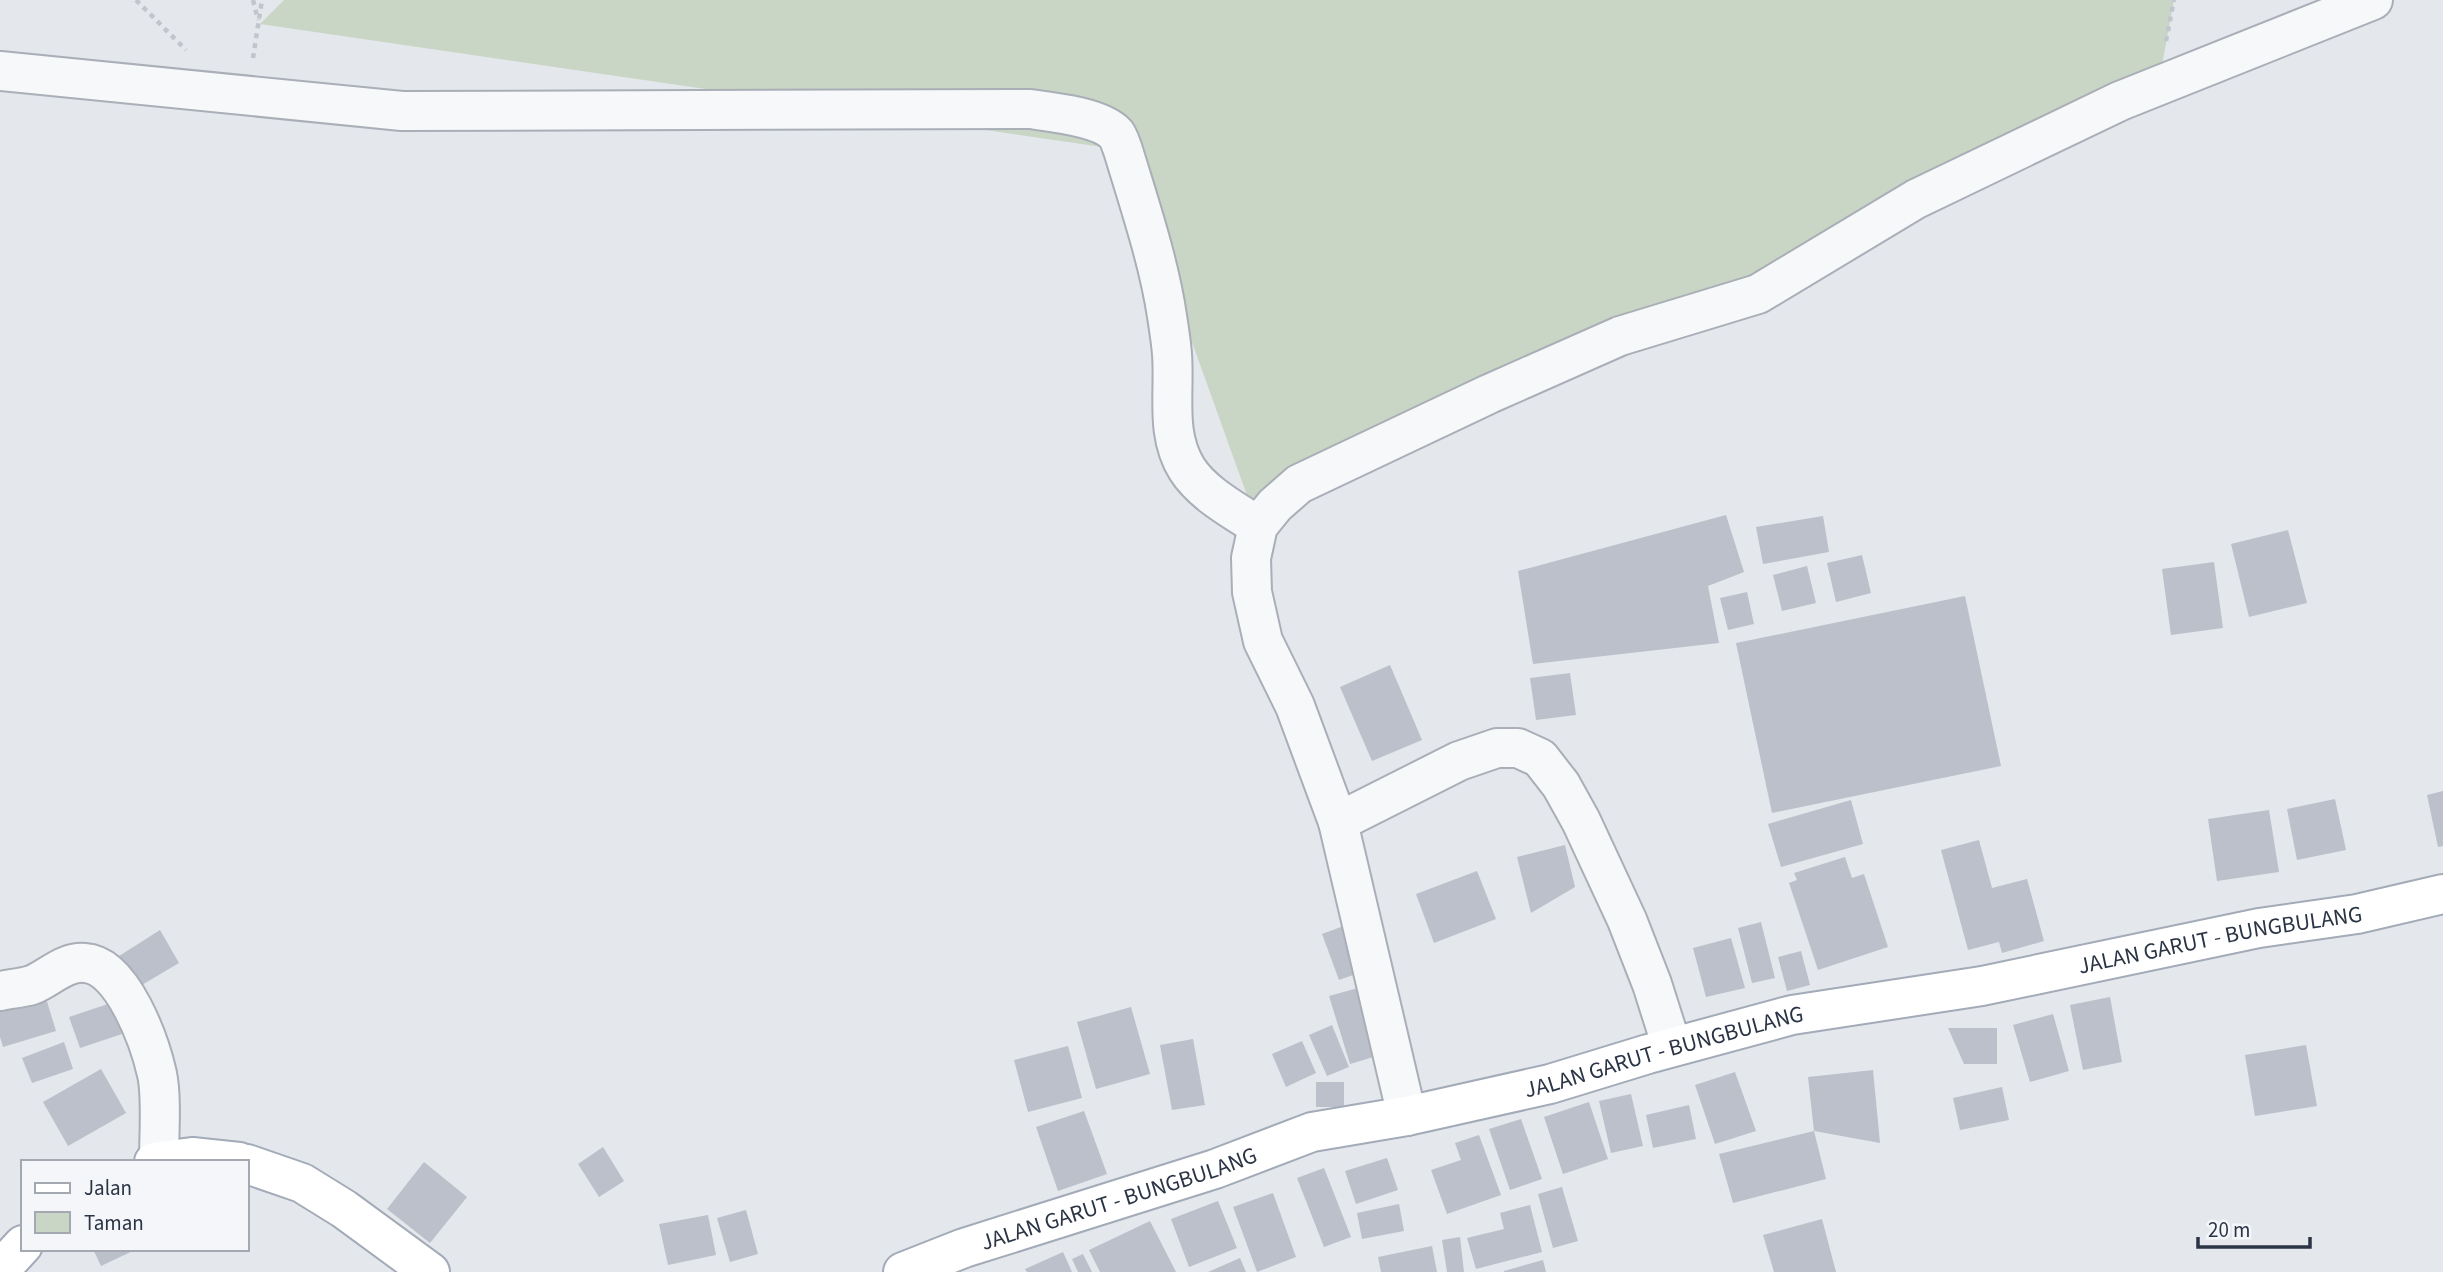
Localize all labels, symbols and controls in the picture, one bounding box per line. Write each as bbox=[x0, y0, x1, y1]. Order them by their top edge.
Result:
street label: JALAN GARUT - BUNGBULANG bbox=[2075, 897, 2364, 982]
street label: JALAN GARUT - BUNGBULANG bbox=[1521, 997, 1806, 1106]
street label: JALAN GARUT - BUNGBULANG bbox=[976, 1138, 1262, 1258]
legend bbox=[21, 1160, 248, 1251]
text: Jalan bbox=[84, 1173, 132, 1203]
scale bar bbox=[2198, 1206, 2310, 1250]
text: Taman bbox=[84, 1208, 144, 1238]
text: 20 m bbox=[2208, 1215, 2250, 1245]

